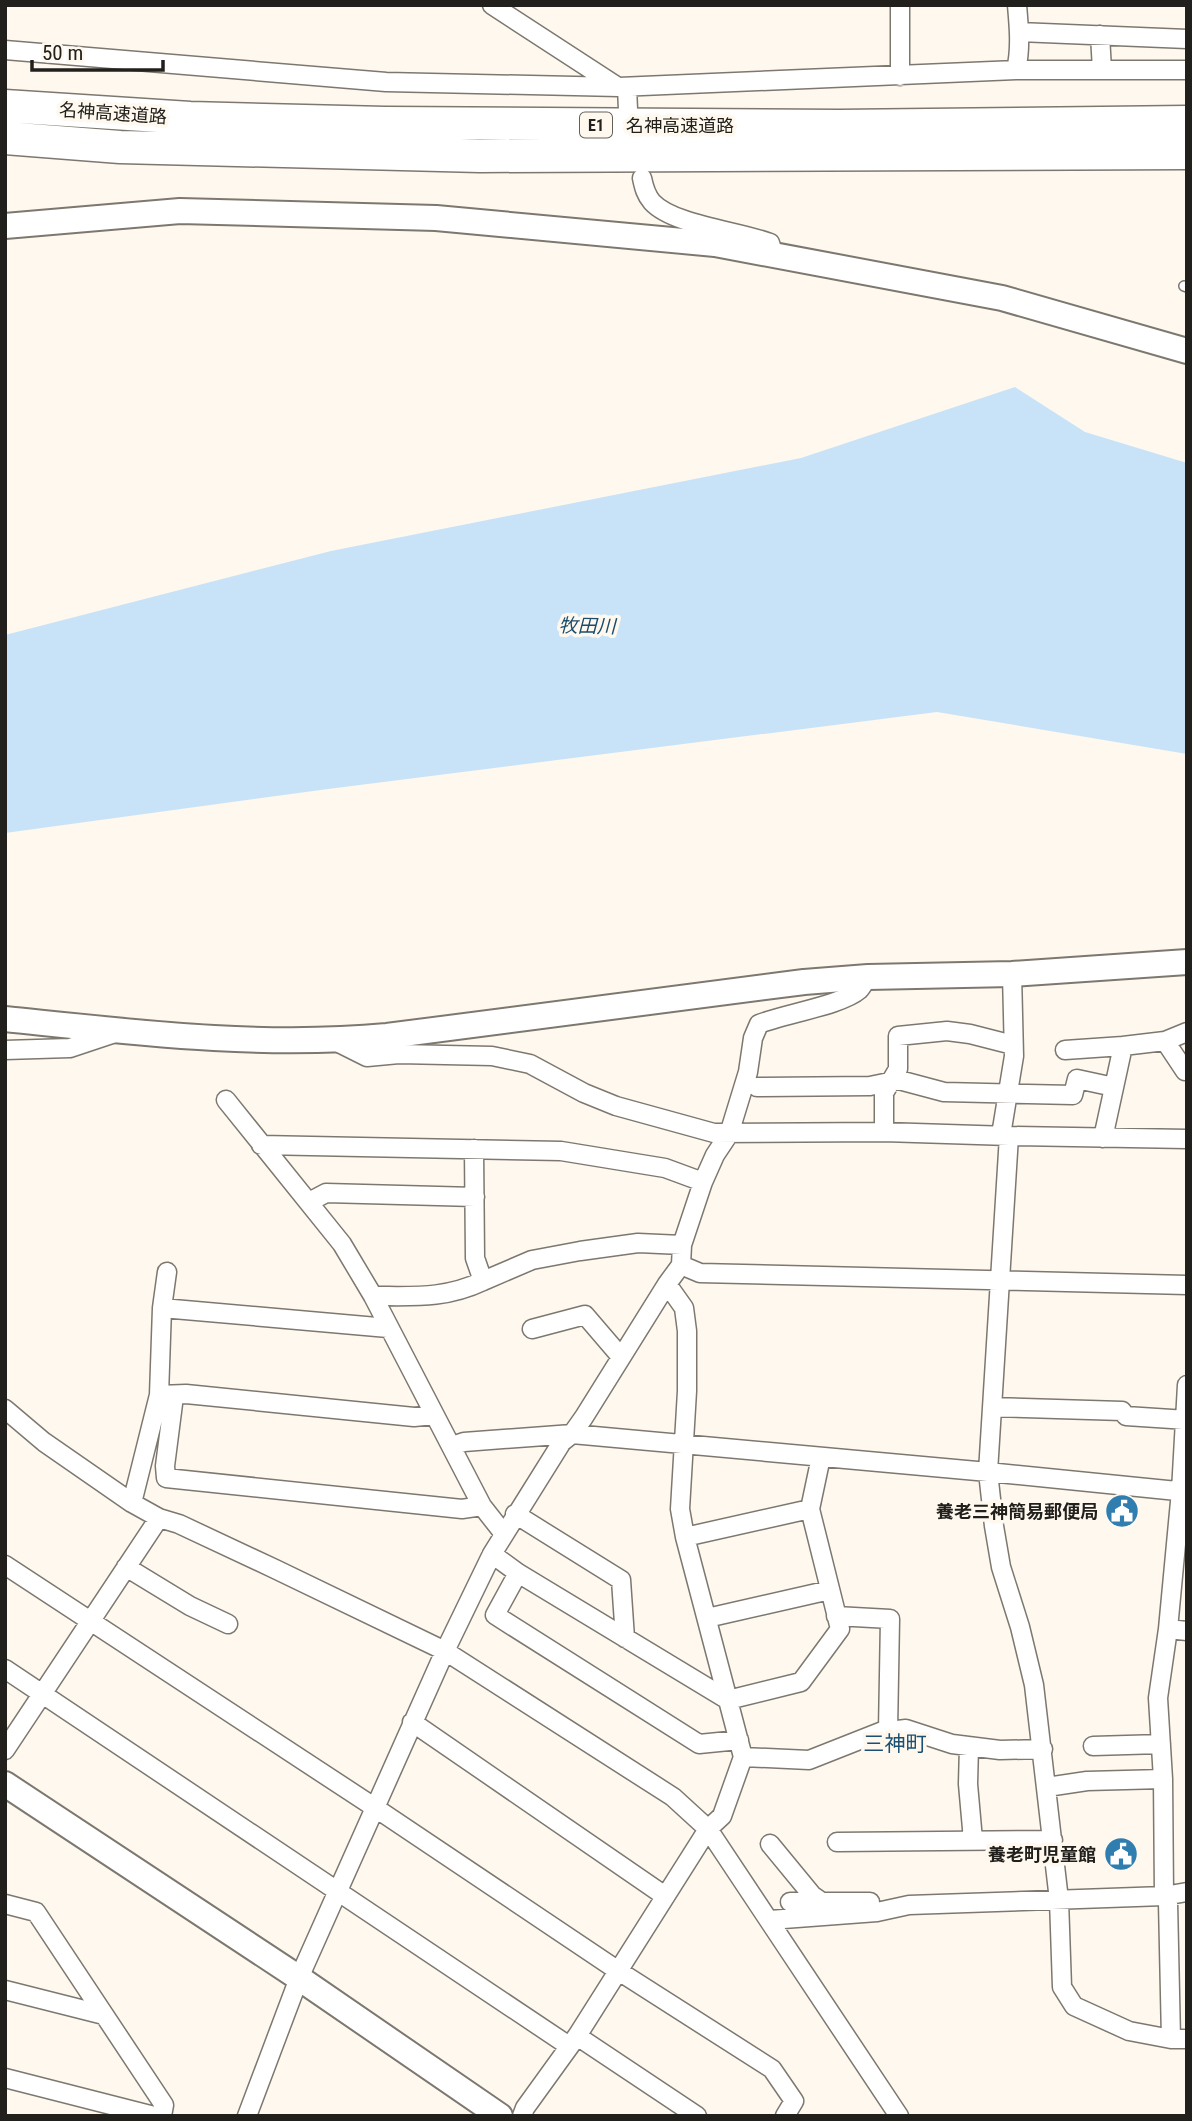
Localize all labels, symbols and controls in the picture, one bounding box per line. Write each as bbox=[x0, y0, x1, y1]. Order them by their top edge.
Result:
scale bar bbox=[32, 28, 163, 72]
text: 50 m bbox=[42, 41, 83, 65]
street label: 名神高速道路 bbox=[58, 99, 168, 127]
road number: E1 bbox=[580, 113, 612, 138]
street label: 名神高速道路 bbox=[626, 115, 734, 136]
water label: 牧田川 bbox=[558, 614, 618, 638]
public building icon: 養老三神簡易郵便局 bbox=[1103, 1492, 1141, 1530]
place label: 養老三神簡易郵便局 bbox=[936, 1501, 1098, 1522]
district label: 三神町 bbox=[864, 1732, 927, 1756]
public building icon: 養老町児童館 bbox=[1102, 1835, 1140, 1873]
place label: 養老町児童館 bbox=[988, 1844, 1096, 1865]

